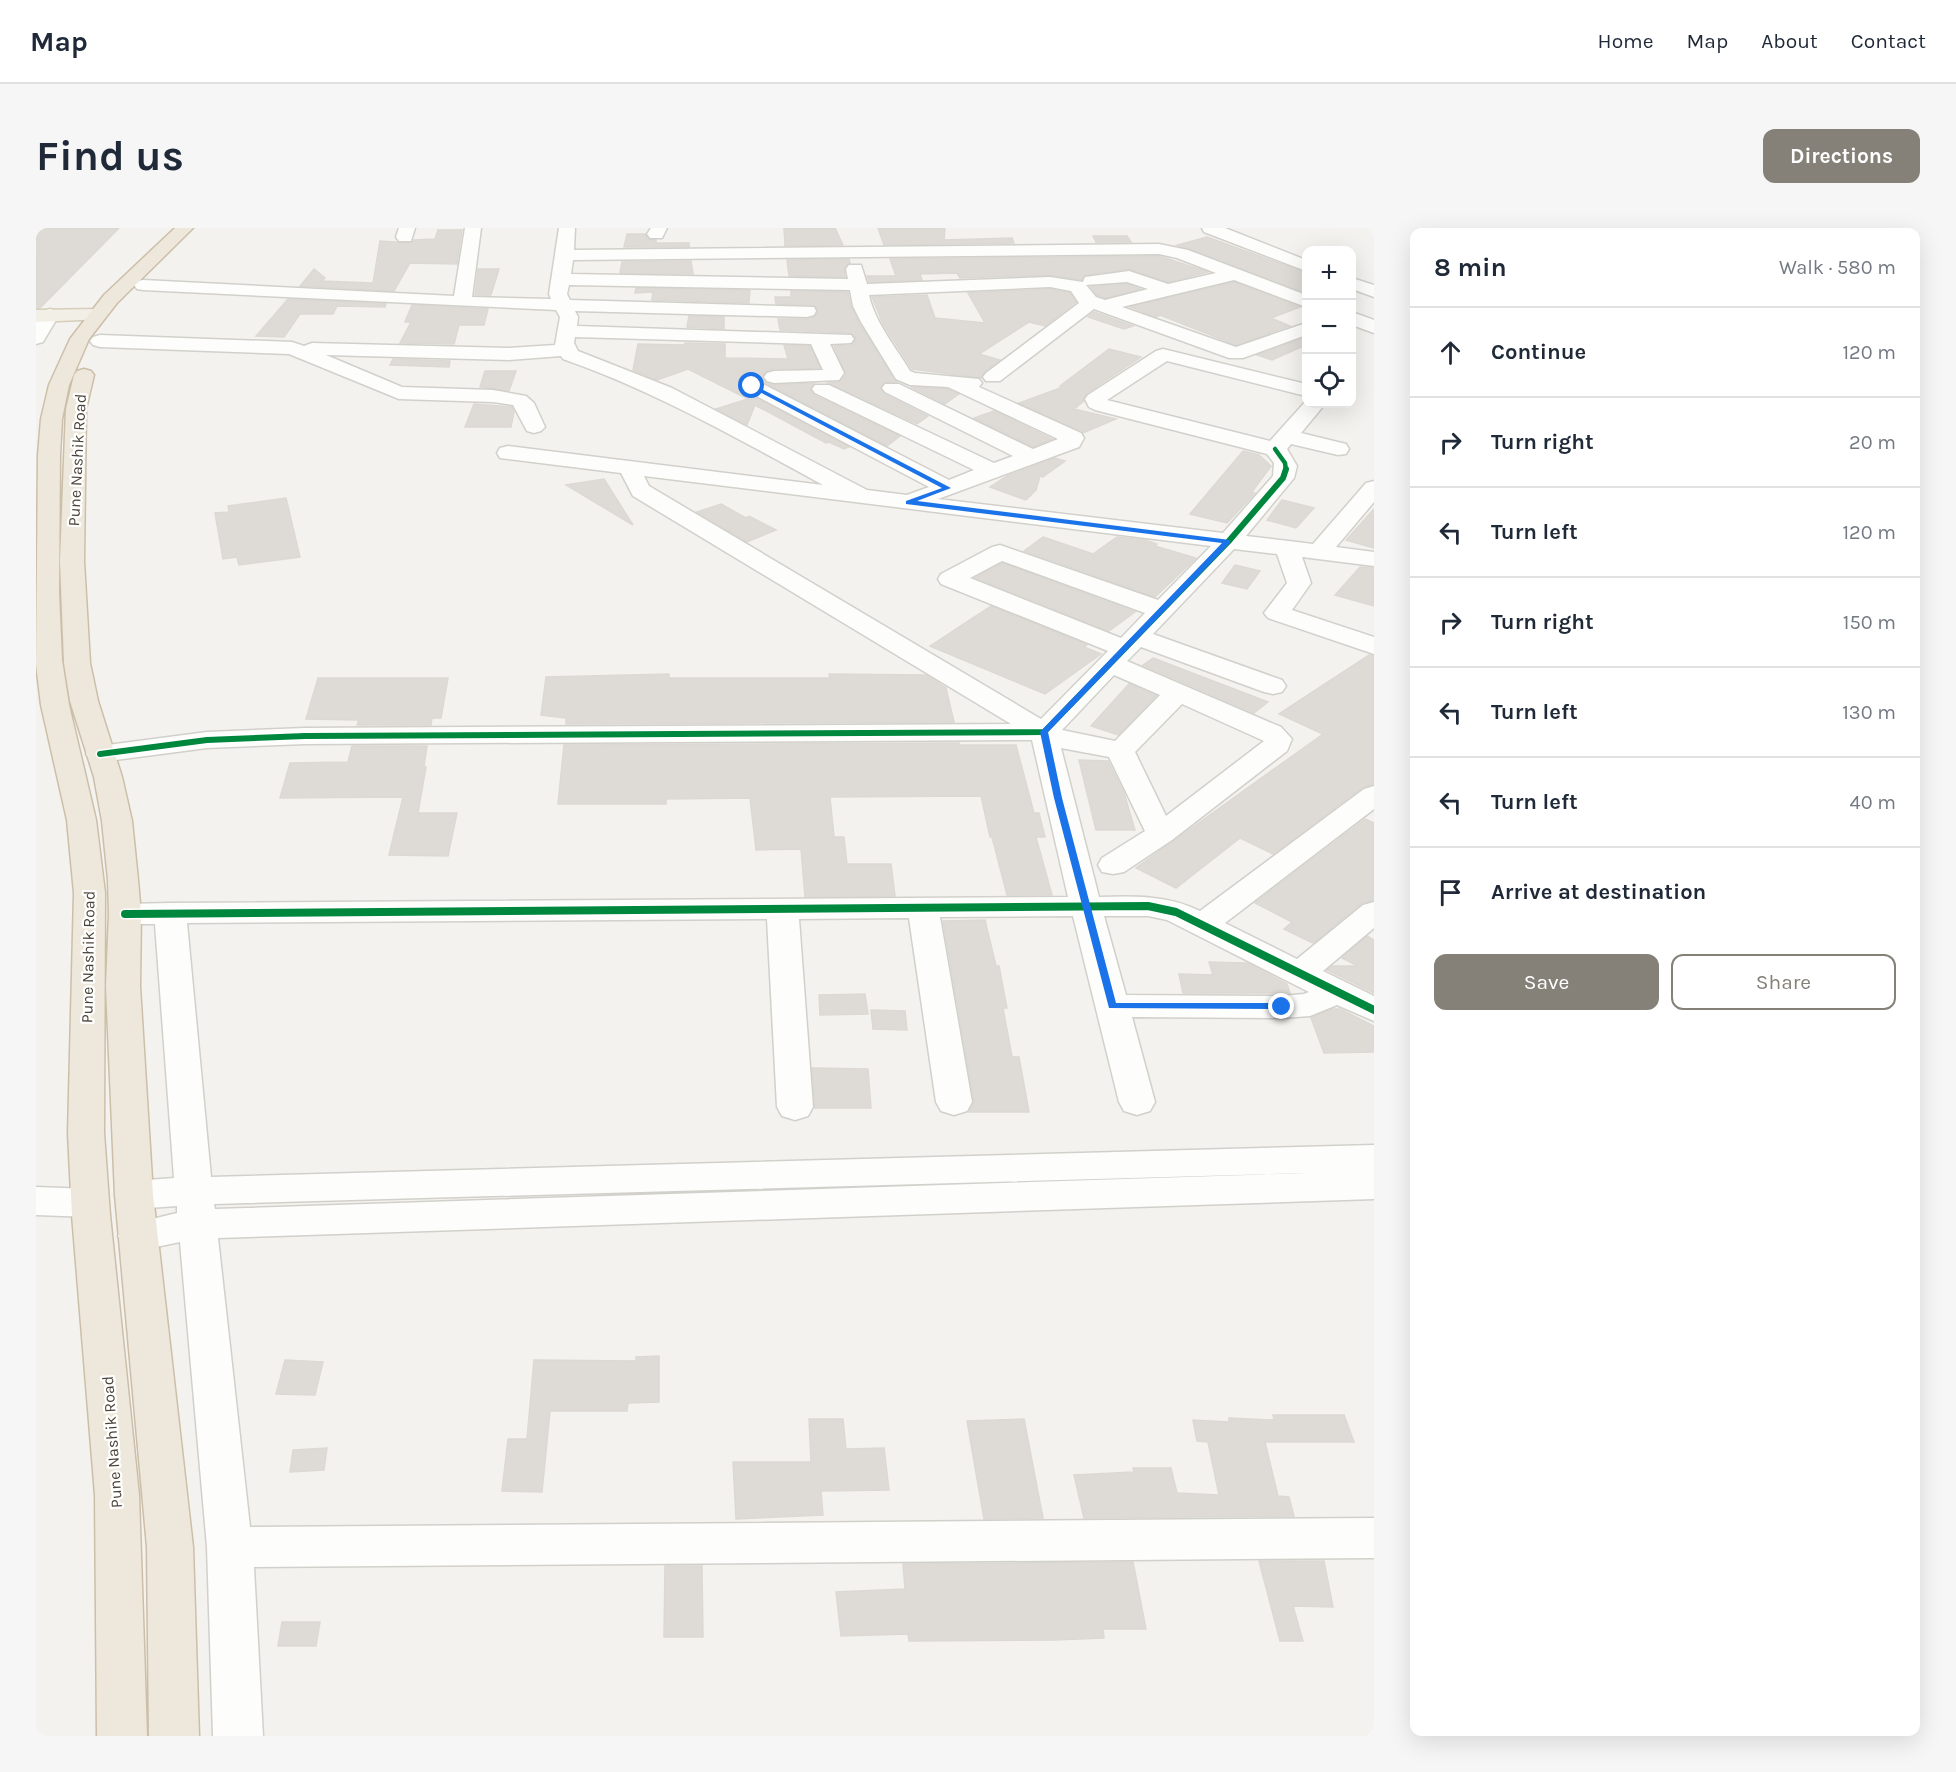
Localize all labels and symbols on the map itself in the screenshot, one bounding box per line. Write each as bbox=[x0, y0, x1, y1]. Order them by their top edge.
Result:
route start bbox=[738, 372, 764, 398]
street label: Pune Nashik Road bbox=[64, 393, 90, 527]
street label: Pune Nashik Road bbox=[77, 891, 99, 1023]
route end bbox=[1268, 993, 1294, 1019]
street label: Pune Nashik Road bbox=[98, 1375, 126, 1509]

